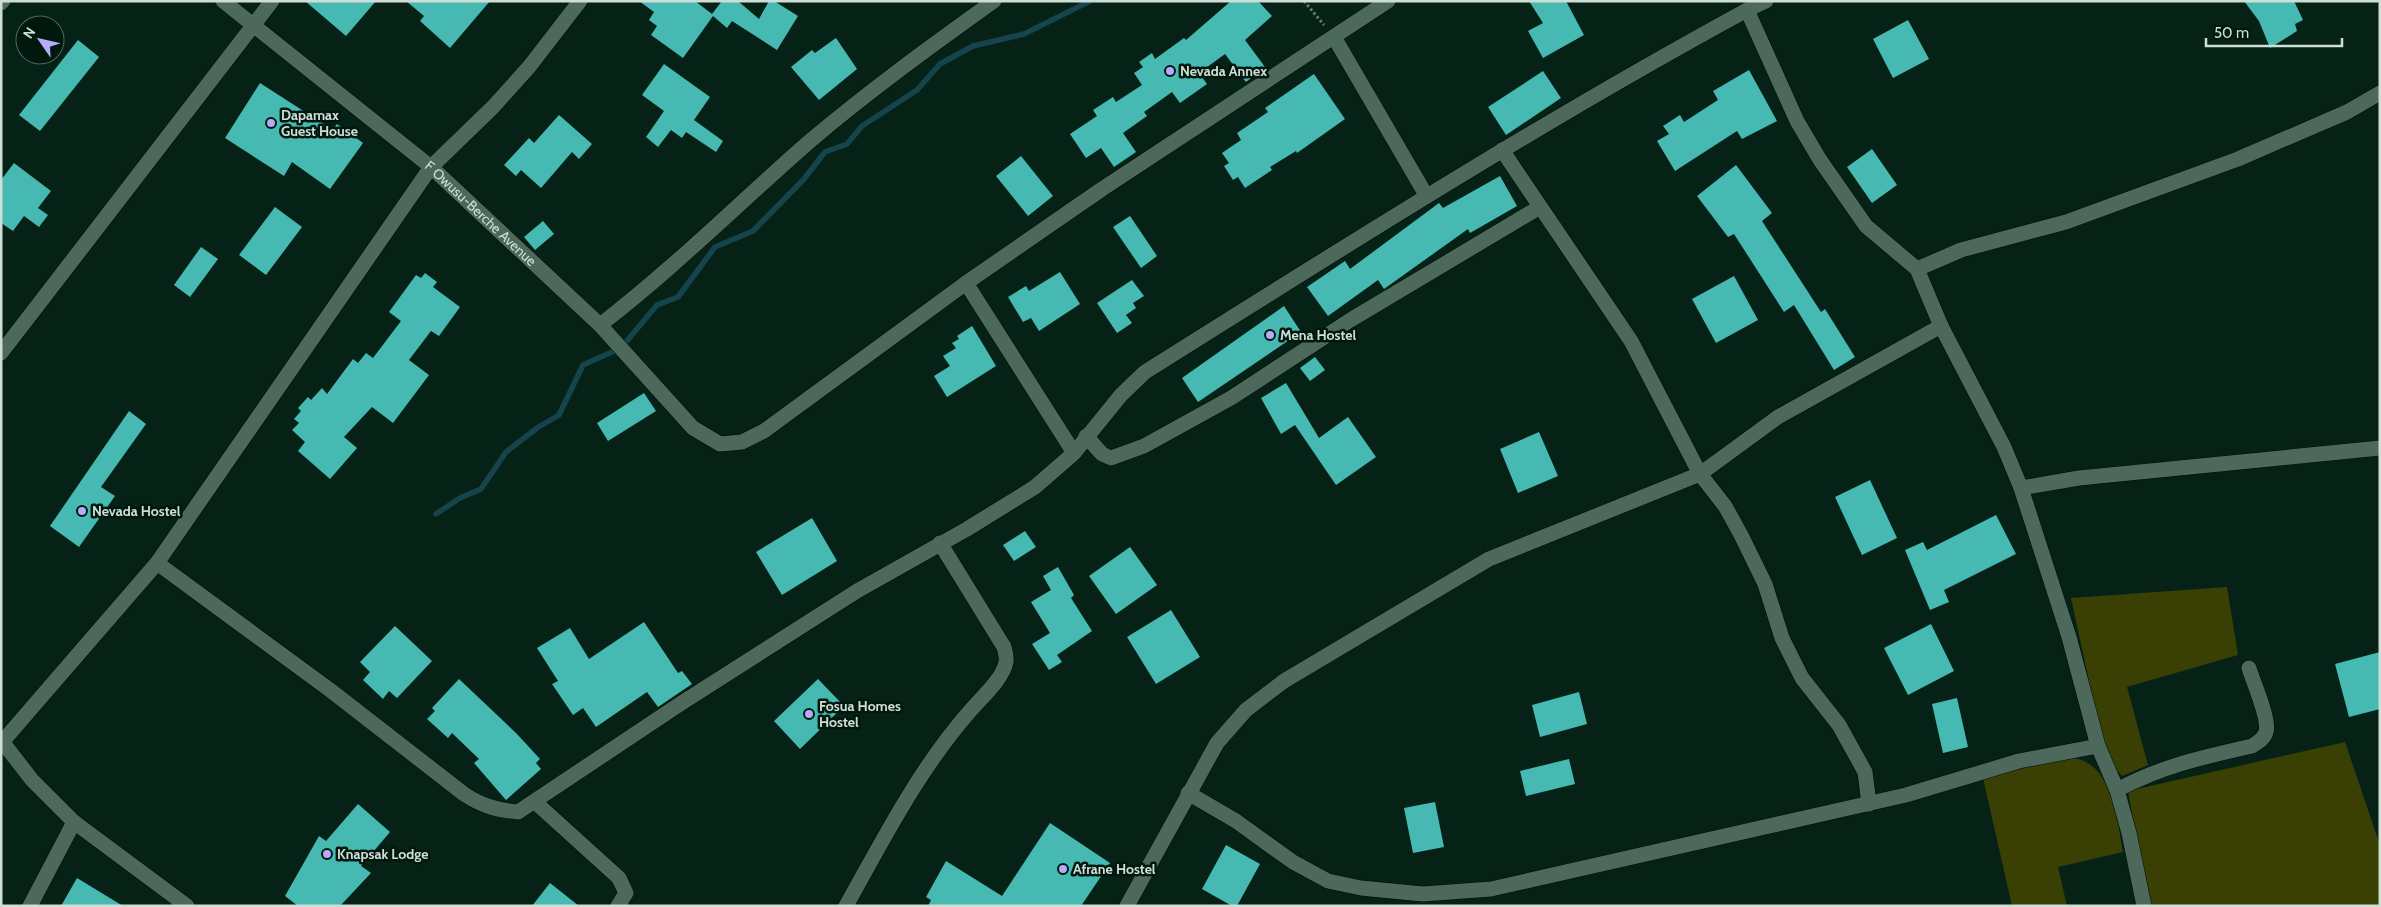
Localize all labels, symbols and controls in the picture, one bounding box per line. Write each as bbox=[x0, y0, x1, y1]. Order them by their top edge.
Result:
north arrow bbox=[15, 15, 65, 65]
scale bar bbox=[2206, 15, 2342, 47]
text: N bbox=[19, 24, 39, 42]
text: 50 m bbox=[2214, 24, 2249, 42]
place label: Nevada Annex bbox=[1180, 62, 1267, 80]
marker: Nevada Annex bbox=[1164, 65, 1176, 77]
place label: Dapamax Guest House bbox=[281, 106, 358, 140]
marker: Dapamax Guest House bbox=[265, 117, 277, 129]
street label: F Owusu-Berche Avenue bbox=[421, 157, 540, 270]
place label: Mena Hostel bbox=[1280, 326, 1356, 344]
marker: Mena Hostel bbox=[1264, 329, 1276, 341]
place label: Nevada Hostel bbox=[92, 502, 181, 520]
marker: Nevada Hostel bbox=[76, 505, 88, 517]
place label: Fosua Homes Hostel bbox=[819, 697, 901, 731]
marker: Fosua Homes Hostel bbox=[803, 708, 815, 720]
place label: Knapsak Lodge bbox=[337, 845, 428, 863]
marker: Knapsak Lodge bbox=[321, 848, 333, 860]
place label: Afrane Hostel bbox=[1073, 860, 1156, 878]
marker: Afrane Hostel bbox=[1057, 863, 1069, 875]

